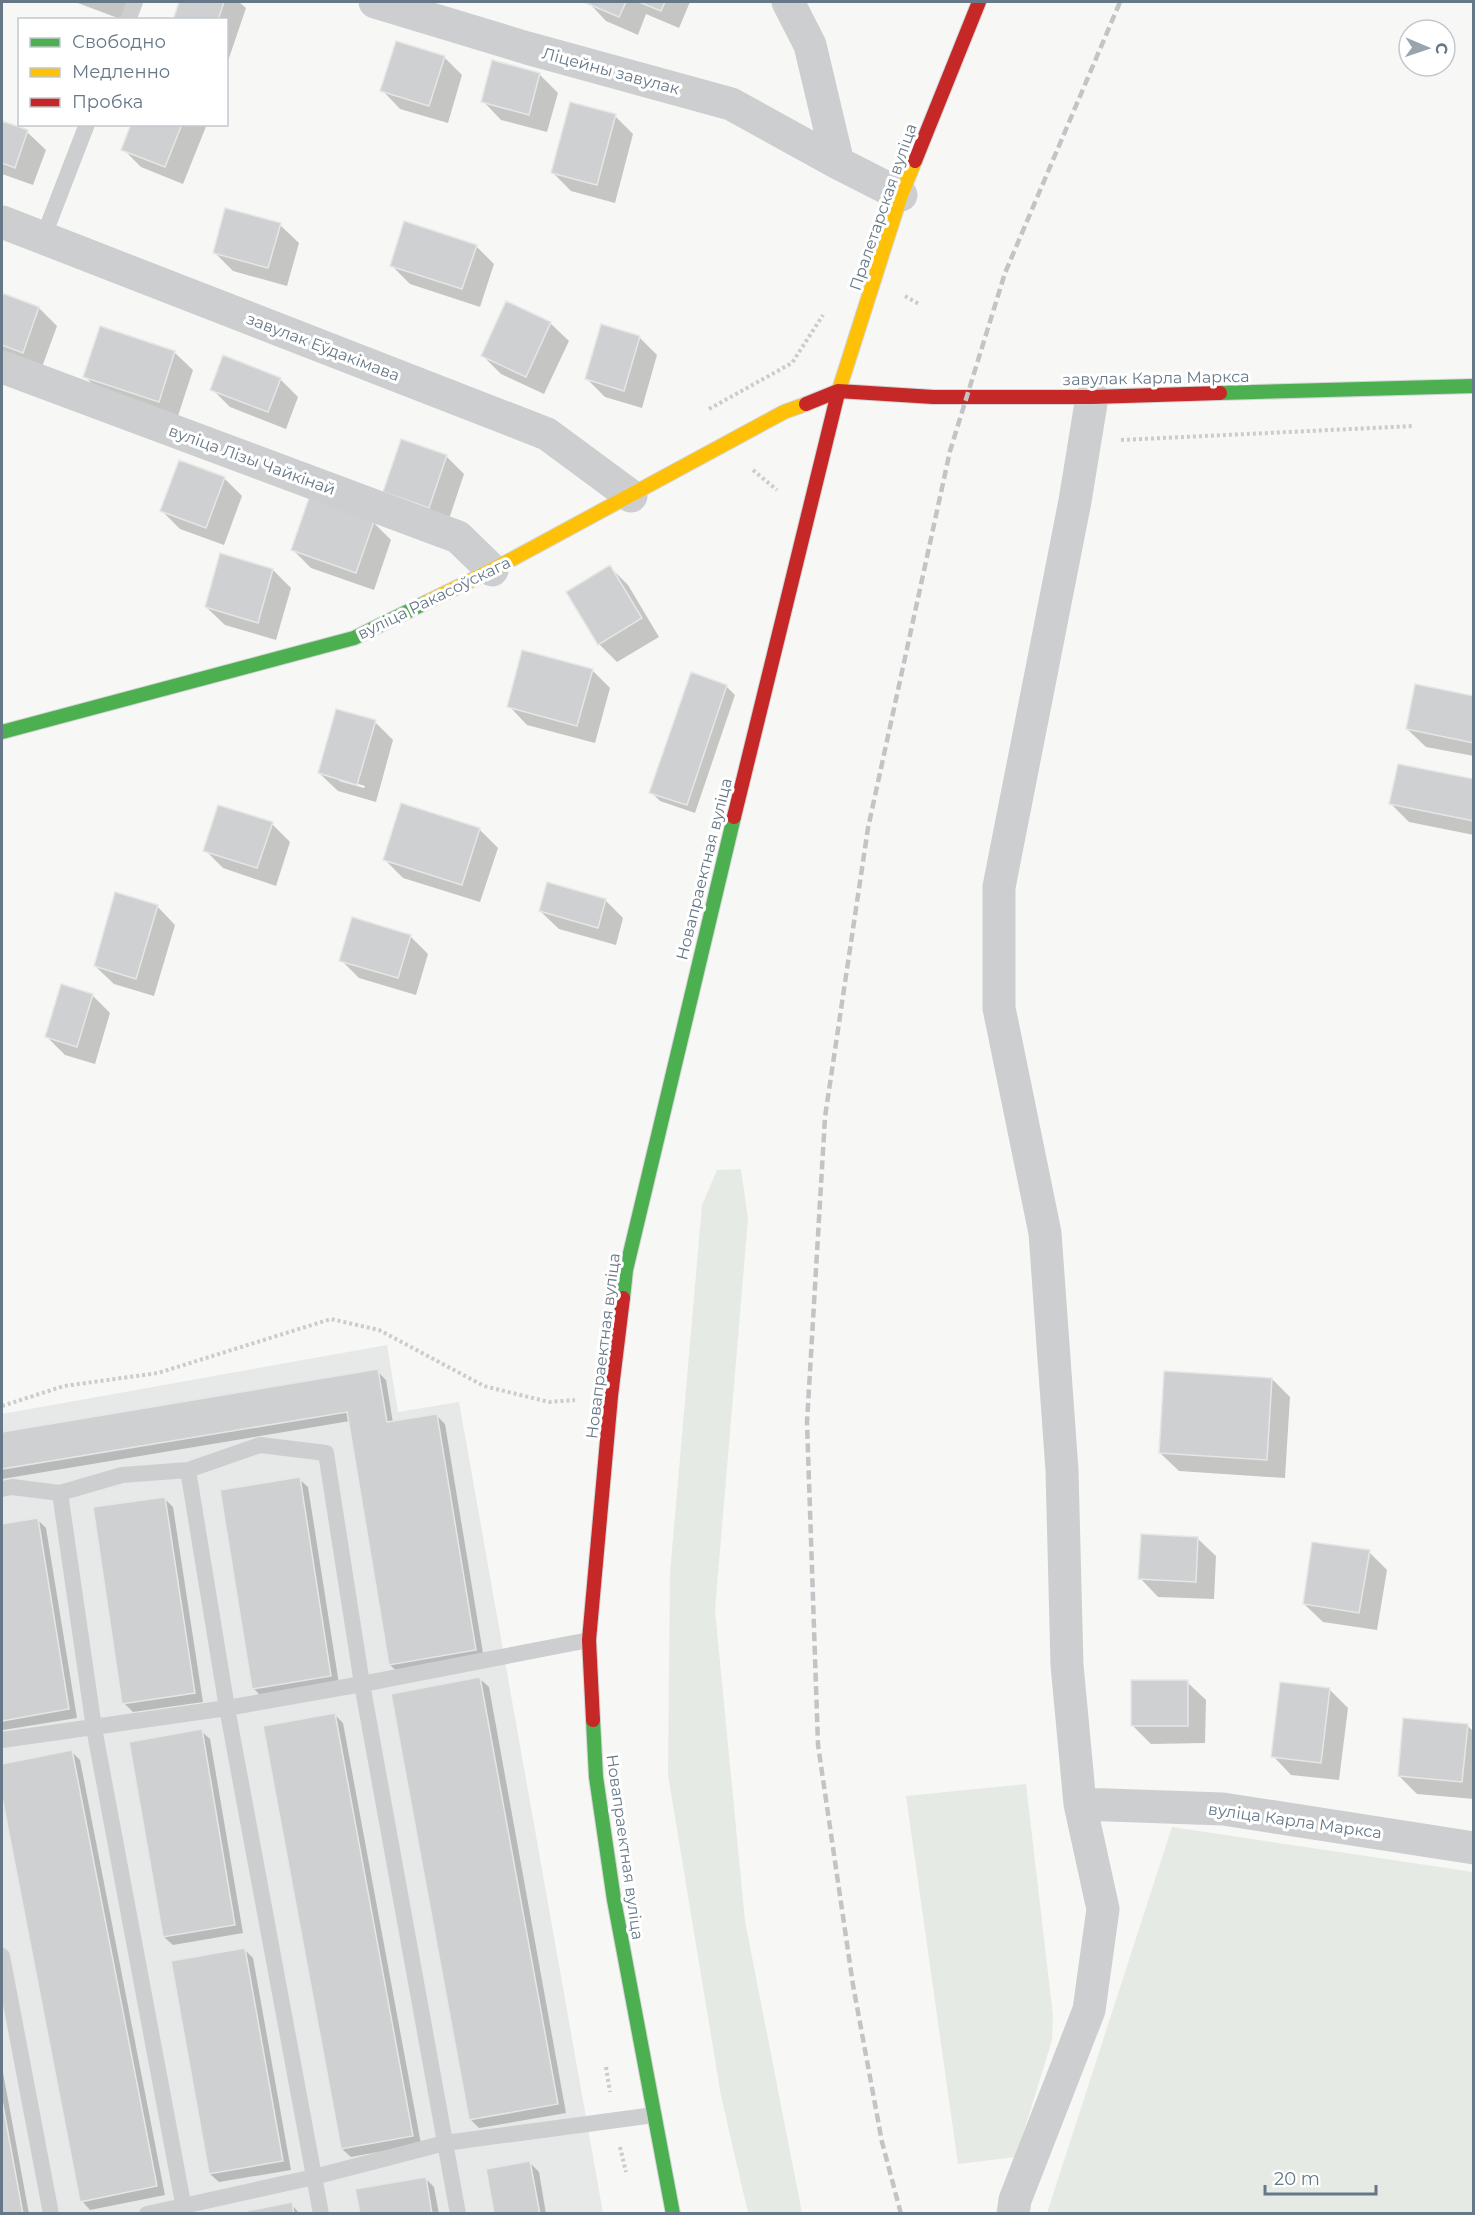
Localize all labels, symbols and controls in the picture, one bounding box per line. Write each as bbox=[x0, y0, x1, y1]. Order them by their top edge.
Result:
legend bbox=[18, 18, 228, 126]
north arrow bbox=[1397, 18, 1457, 78]
text: Свободно bbox=[72, 31, 166, 53]
text: С bbox=[1432, 42, 1451, 55]
street label: Ліцейны завулак bbox=[540, 44, 682, 99]
text: Медленно bbox=[72, 61, 170, 83]
text: Пробка bbox=[72, 91, 143, 113]
street label: Пралетарская вуліца bbox=[845, 121, 921, 293]
street label: завулак Еўдакімава bbox=[244, 309, 402, 385]
street label: завулак Карла Маркса bbox=[1062, 367, 1250, 389]
street label: вуліца Лізы Чайкінай bbox=[166, 421, 338, 499]
street label: вуліца Ракасоўскага bbox=[354, 553, 514, 643]
street label: Новапраектная вуліца bbox=[672, 776, 736, 962]
street label: Новапраектная вуліца bbox=[582, 1252, 624, 1440]
street label: Новапраектная вуліца bbox=[603, 1753, 647, 1941]
street label: вуліца Карла Маркса bbox=[1207, 1799, 1383, 1843]
scale bar bbox=[1265, 2158, 1376, 2196]
text: 20 m bbox=[1274, 2168, 1320, 2190]

